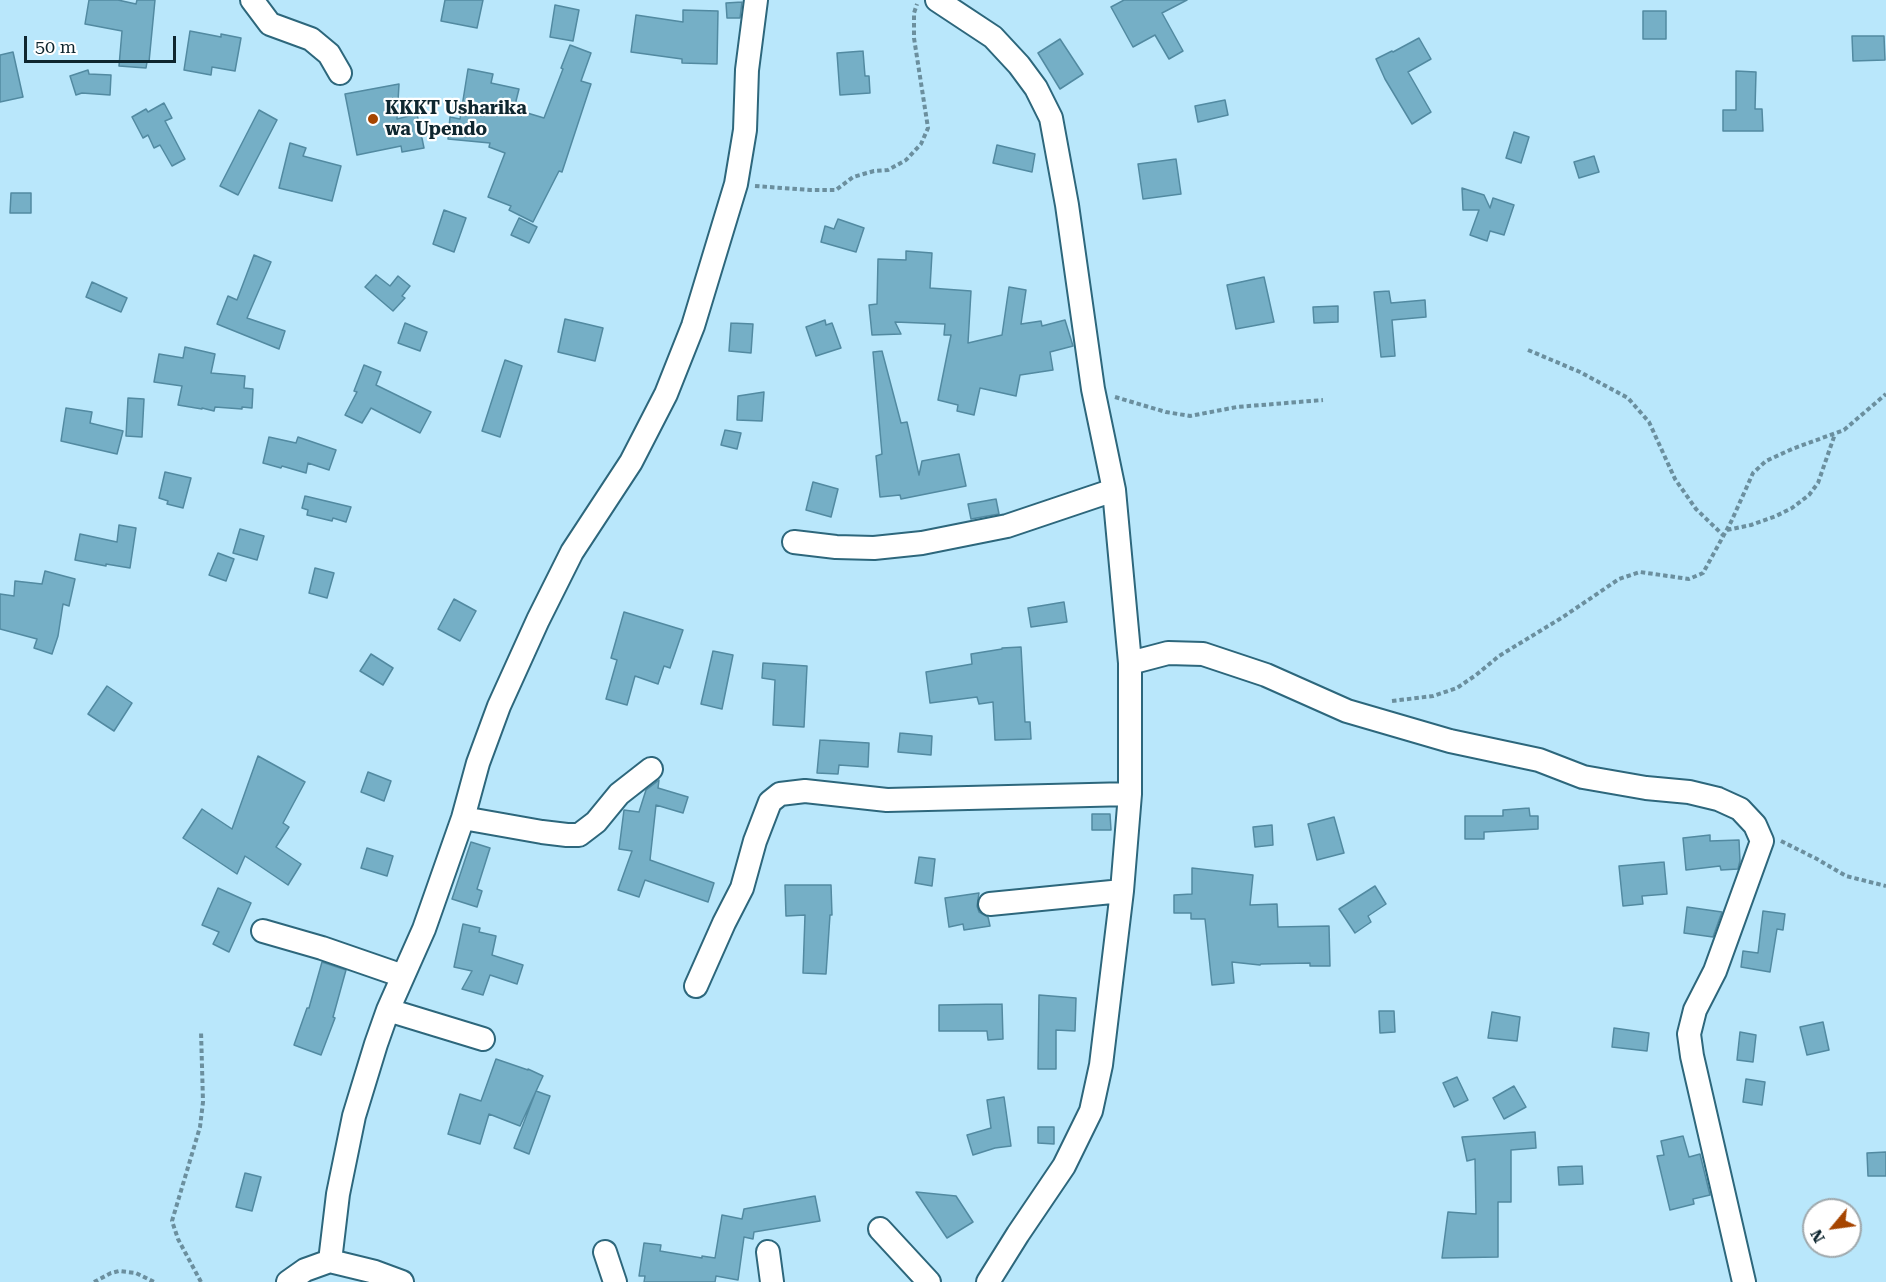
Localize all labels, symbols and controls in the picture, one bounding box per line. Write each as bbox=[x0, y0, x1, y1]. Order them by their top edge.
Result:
scale bar bbox=[27, 24, 178, 62]
text: 50 m bbox=[35, 36, 76, 57]
place label: KKKT Usharika wa Upendo bbox=[385, 98, 527, 140]
marker: KKKT Usharika wa Upendo bbox=[366, 112, 380, 126]
north arrow bbox=[1802, 1198, 1862, 1258]
text: N bbox=[1806, 1226, 1829, 1246]

